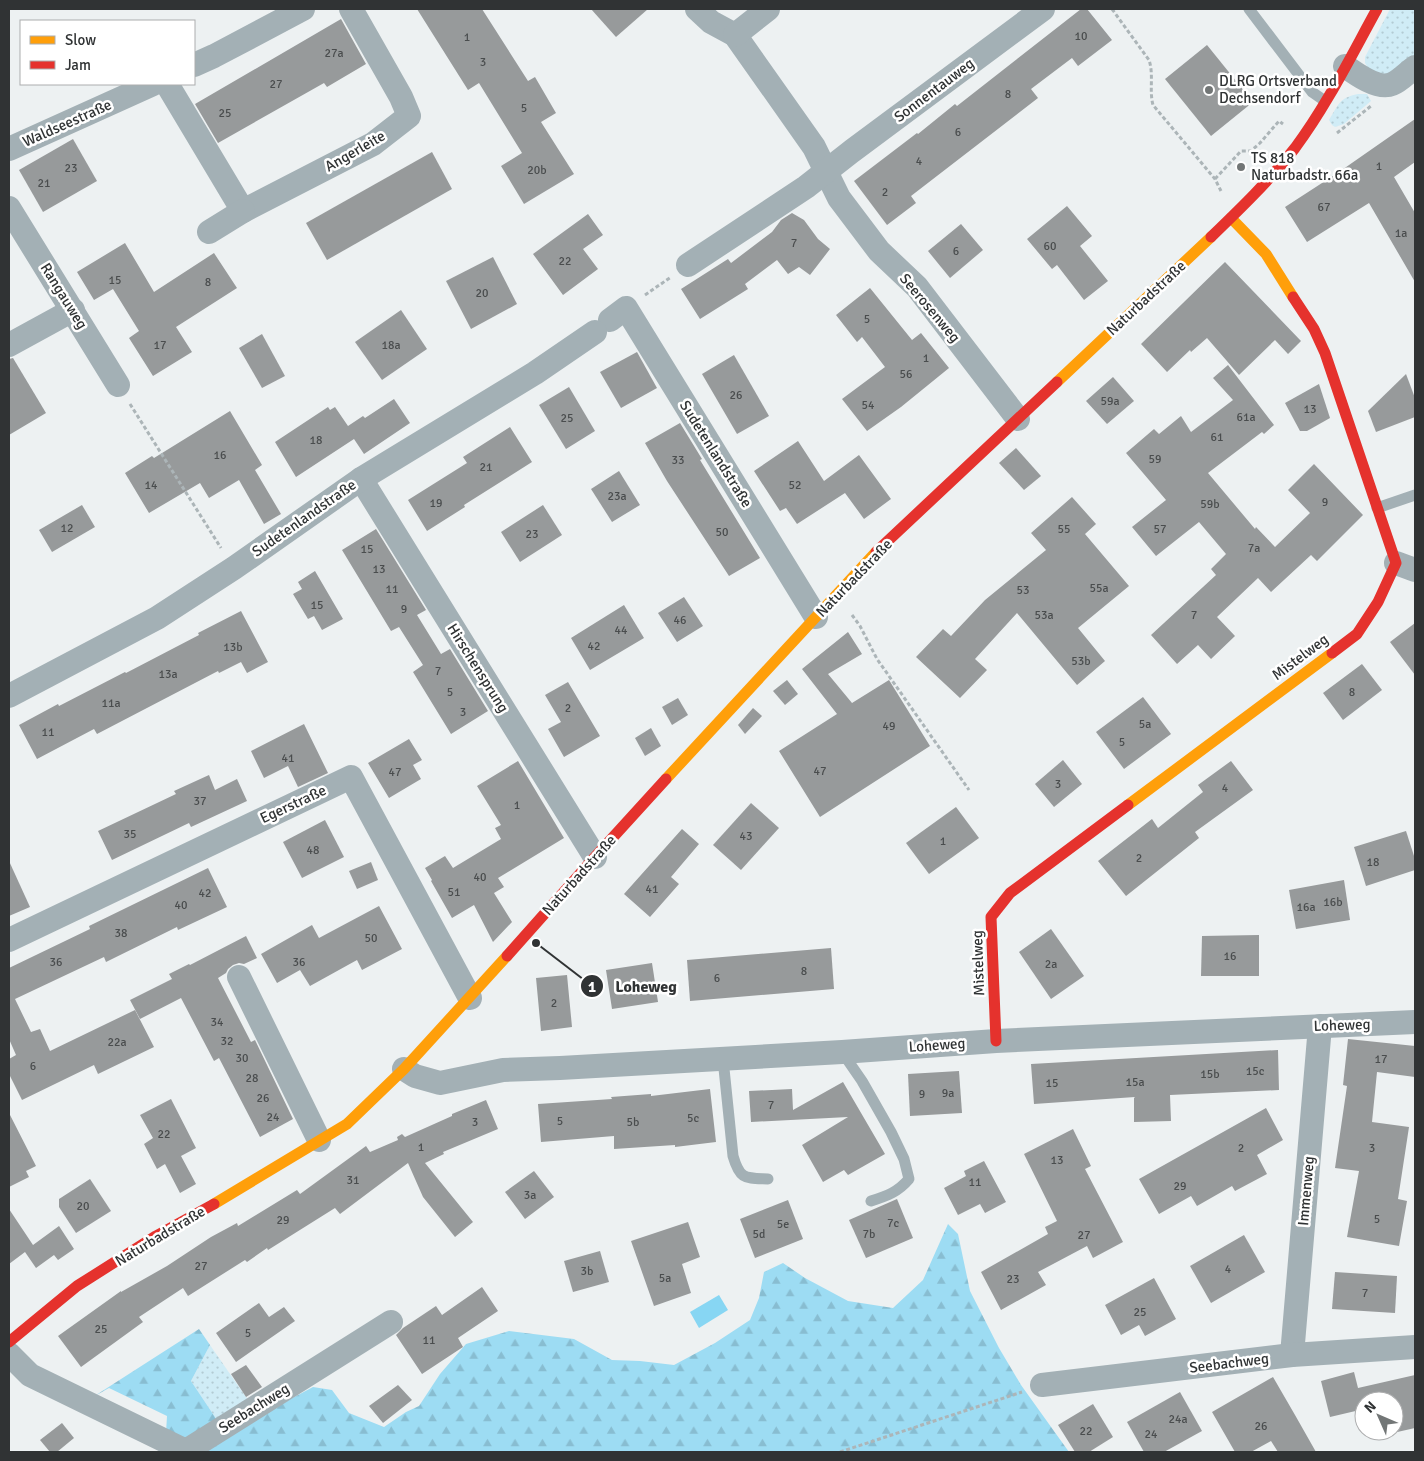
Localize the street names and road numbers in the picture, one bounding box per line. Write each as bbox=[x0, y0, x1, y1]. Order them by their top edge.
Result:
street label: Sonnentauweg bbox=[891, 54, 978, 126]
street label: Waldseestraße bbox=[20, 95, 114, 151]
street label: Angerleite bbox=[322, 127, 388, 175]
street label: Naturbadstraße bbox=[1103, 257, 1189, 339]
street label: Rangauweg bbox=[37, 260, 91, 332]
street label: Seerosenweg bbox=[896, 270, 964, 346]
street label: Sudetenlandstraße bbox=[676, 397, 756, 511]
street label: Sudetenlandstraße bbox=[249, 475, 359, 561]
street label: Naturbadstraße bbox=[812, 535, 896, 621]
street label: Hirschensprung bbox=[443, 620, 513, 716]
street label: Mistelweg bbox=[1268, 630, 1332, 684]
street label: Egerstraße bbox=[257, 781, 329, 827]
street label: Naturbadstraße bbox=[538, 831, 620, 919]
street label: Mistelweg bbox=[968, 930, 988, 996]
street label: Loheweg bbox=[1313, 1015, 1371, 1035]
street label: Loheweg bbox=[908, 1034, 966, 1056]
street label: Immenweg bbox=[1294, 1155, 1318, 1227]
street label: Naturbadstraße bbox=[112, 1202, 208, 1270]
street label: Seebachweg bbox=[1188, 1349, 1270, 1377]
street label: Seebachweg bbox=[215, 1379, 293, 1437]

